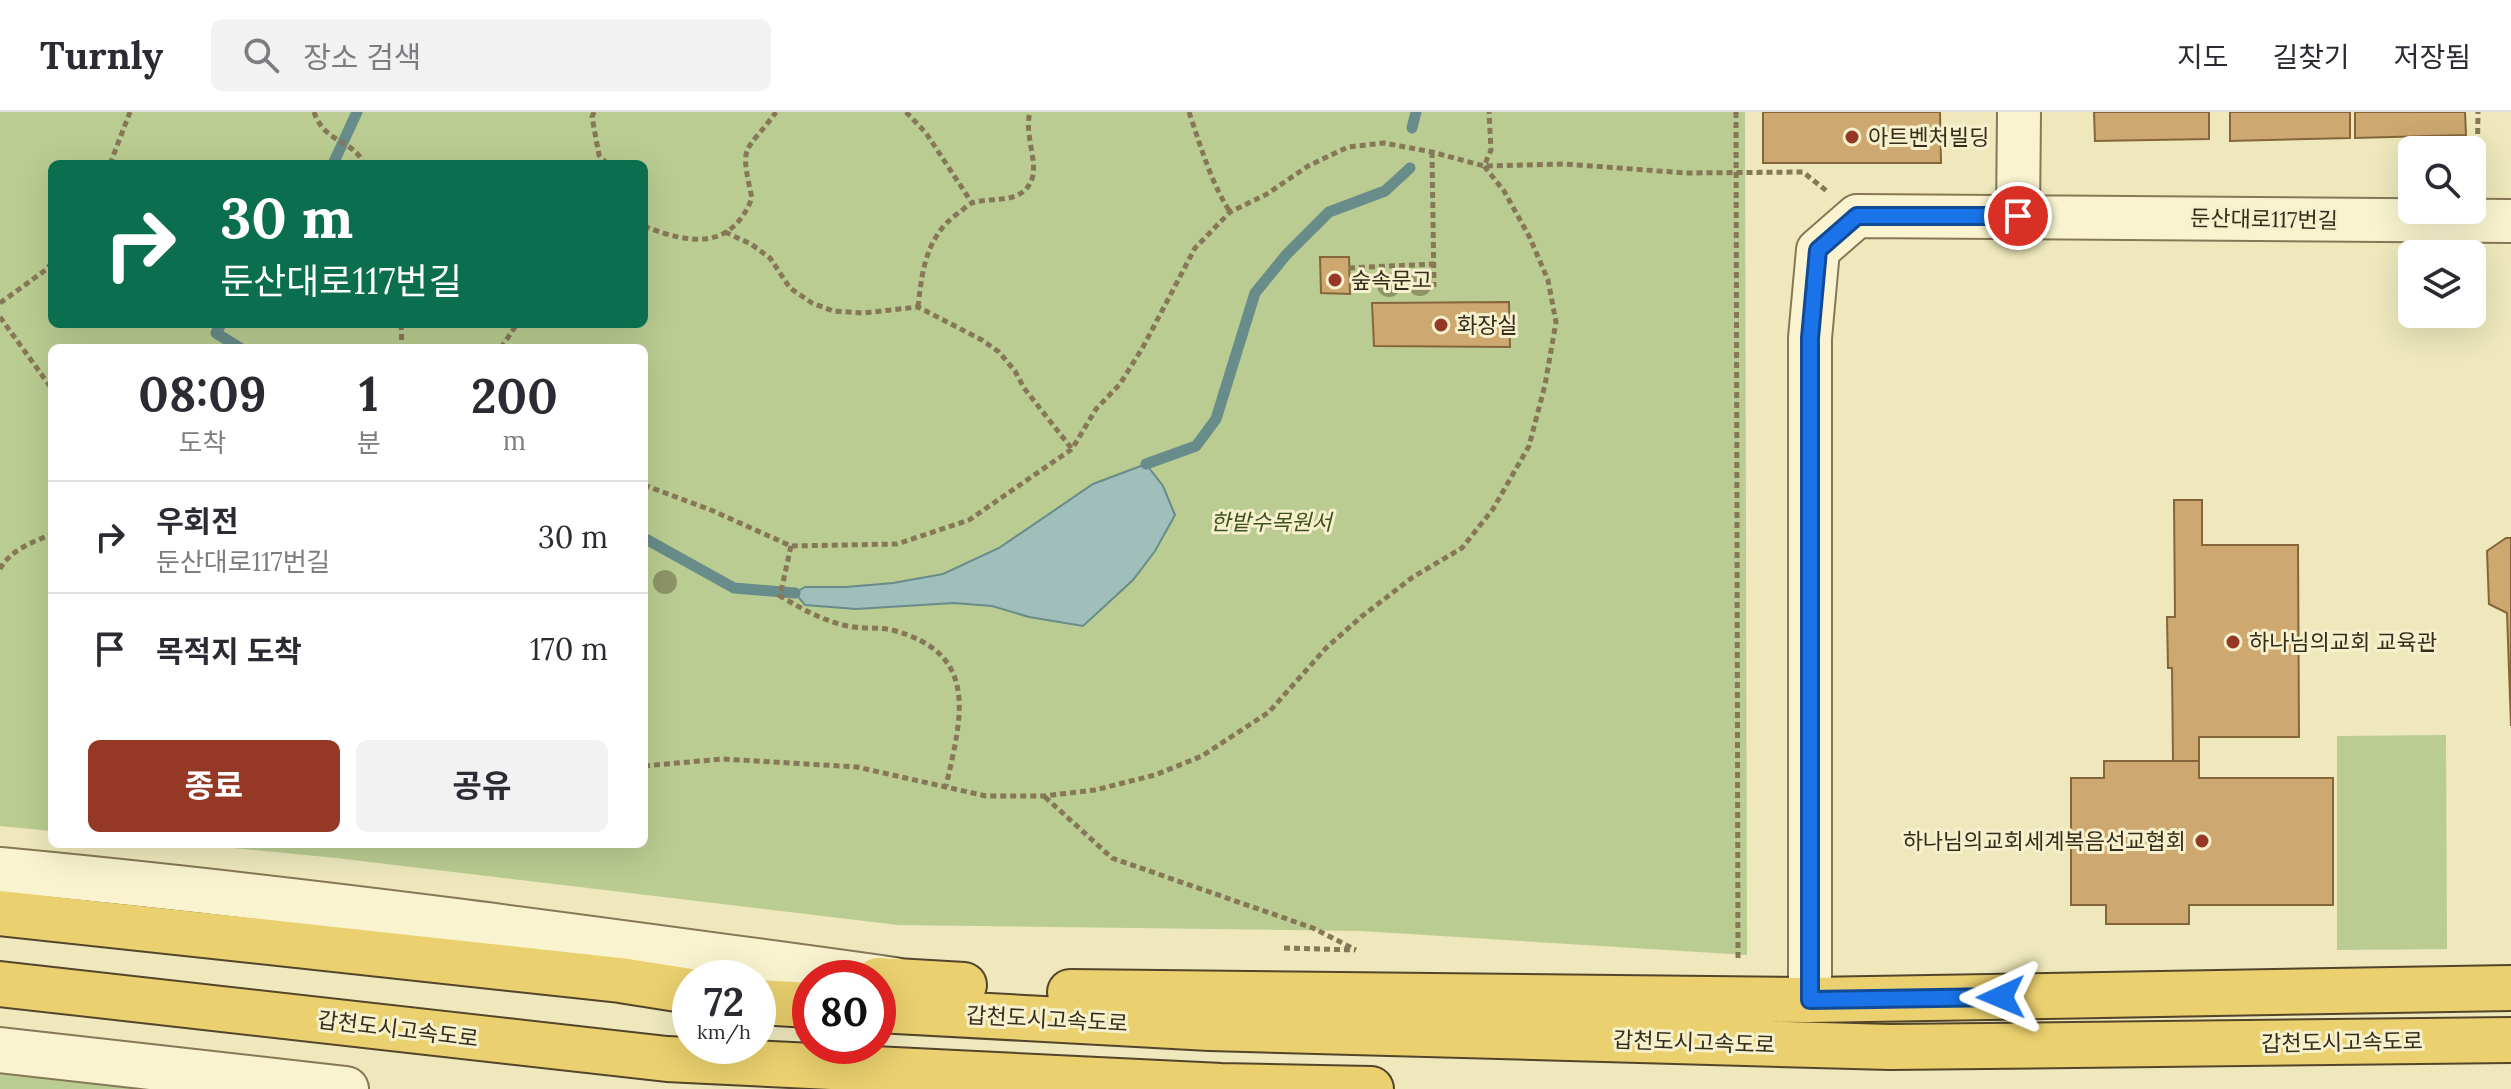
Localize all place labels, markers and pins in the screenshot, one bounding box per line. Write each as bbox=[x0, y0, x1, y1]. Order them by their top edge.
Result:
place label: 아트벤처빌딩 bbox=[1868, 123, 1989, 151]
marker: 아트벤처빌딩 bbox=[1843, 128, 1861, 146]
pin bbox=[1984, 182, 2052, 250]
place label: 숲속문고 bbox=[1351, 266, 1432, 294]
marker: 숲속문고 bbox=[1326, 271, 1344, 289]
place label: 화장실 bbox=[1457, 311, 1518, 339]
marker: 화장실 bbox=[1432, 316, 1450, 334]
place label: 하나님의교회 교육관 bbox=[2249, 628, 2437, 656]
marker: 하나님의교회 교육관 bbox=[2224, 633, 2242, 651]
place label: 하나님의교회세계복음선교협회 bbox=[1903, 827, 2186, 855]
marker: 하나님의교회세계복음선교협회 bbox=[2193, 832, 2211, 850]

